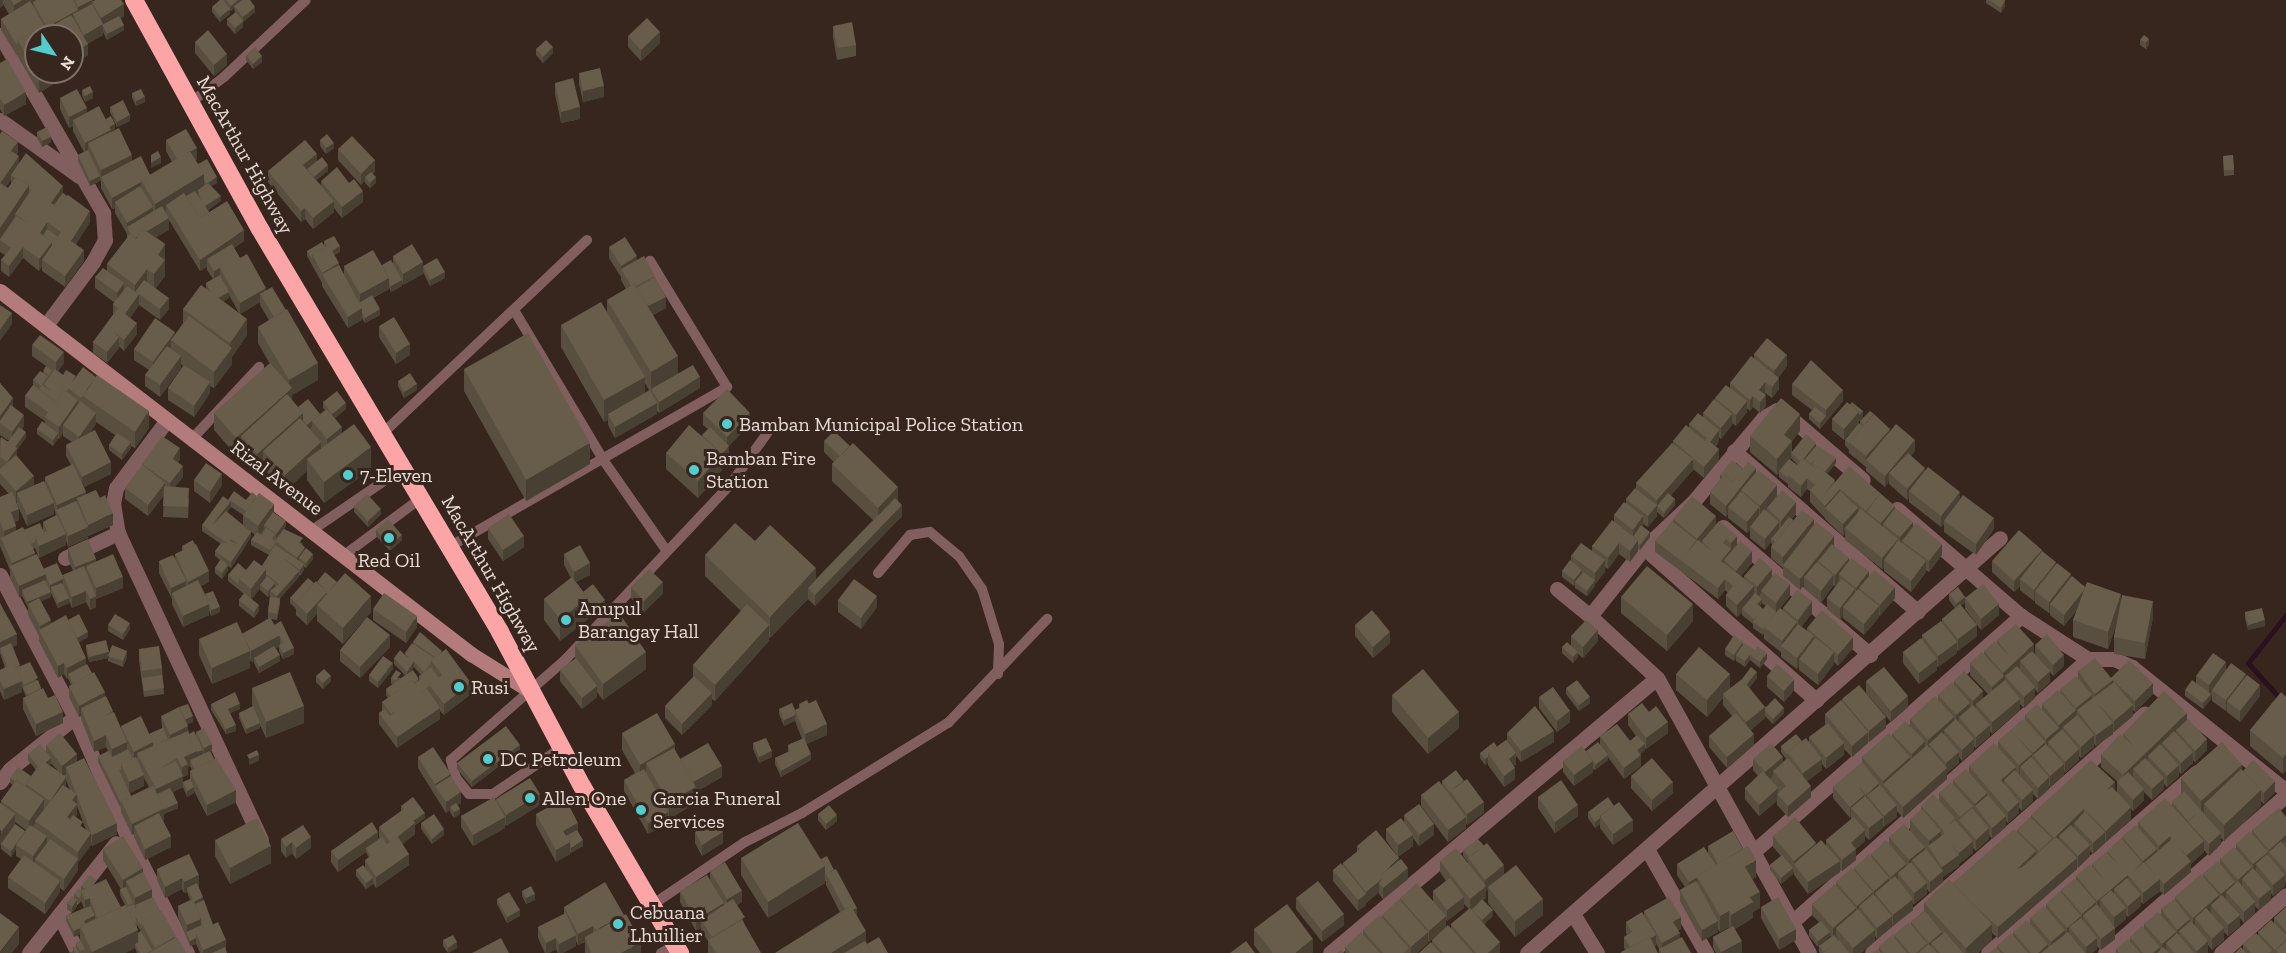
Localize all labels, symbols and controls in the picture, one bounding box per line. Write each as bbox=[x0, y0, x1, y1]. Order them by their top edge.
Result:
north arrow bbox=[24, 24, 84, 84]
text: N bbox=[56, 53, 79, 74]
street label: MacArthur Highway bbox=[191, 72, 299, 238]
place label: Bamban Municipal Police Station bbox=[739, 412, 1023, 436]
marker: Bamban Municipal Police Station bbox=[720, 417, 734, 431]
street label: Rizal Avenue bbox=[226, 435, 328, 521]
place label: Bamban Fire Station bbox=[706, 446, 816, 493]
place label: 7-Eleven bbox=[360, 463, 432, 487]
marker: Bamban Fire Station bbox=[687, 463, 701, 477]
marker: 7-Eleven bbox=[341, 468, 355, 482]
street label: MacArthur Highway bbox=[436, 491, 546, 657]
marker: Red Oil bbox=[382, 531, 396, 545]
place label: Red Oil bbox=[358, 548, 420, 572]
place label: Anupul Barangay Hall bbox=[578, 596, 699, 643]
marker: Anupul Barangay Hall bbox=[559, 613, 573, 627]
place label: Rusi bbox=[471, 675, 509, 699]
marker: Rusi bbox=[452, 680, 466, 694]
place label: DC Petroleum bbox=[500, 747, 621, 771]
marker: DC Petroleum bbox=[481, 752, 495, 766]
place label: Allen One bbox=[542, 786, 626, 810]
place label: Garcia Funeral Services bbox=[653, 786, 781, 833]
marker: Allen One bbox=[523, 791, 537, 805]
marker: Garcia Funeral Services bbox=[634, 803, 648, 817]
place label: Cebuana Lhuillier bbox=[630, 900, 705, 947]
marker: Cebuana Lhuillier bbox=[611, 917, 625, 931]

